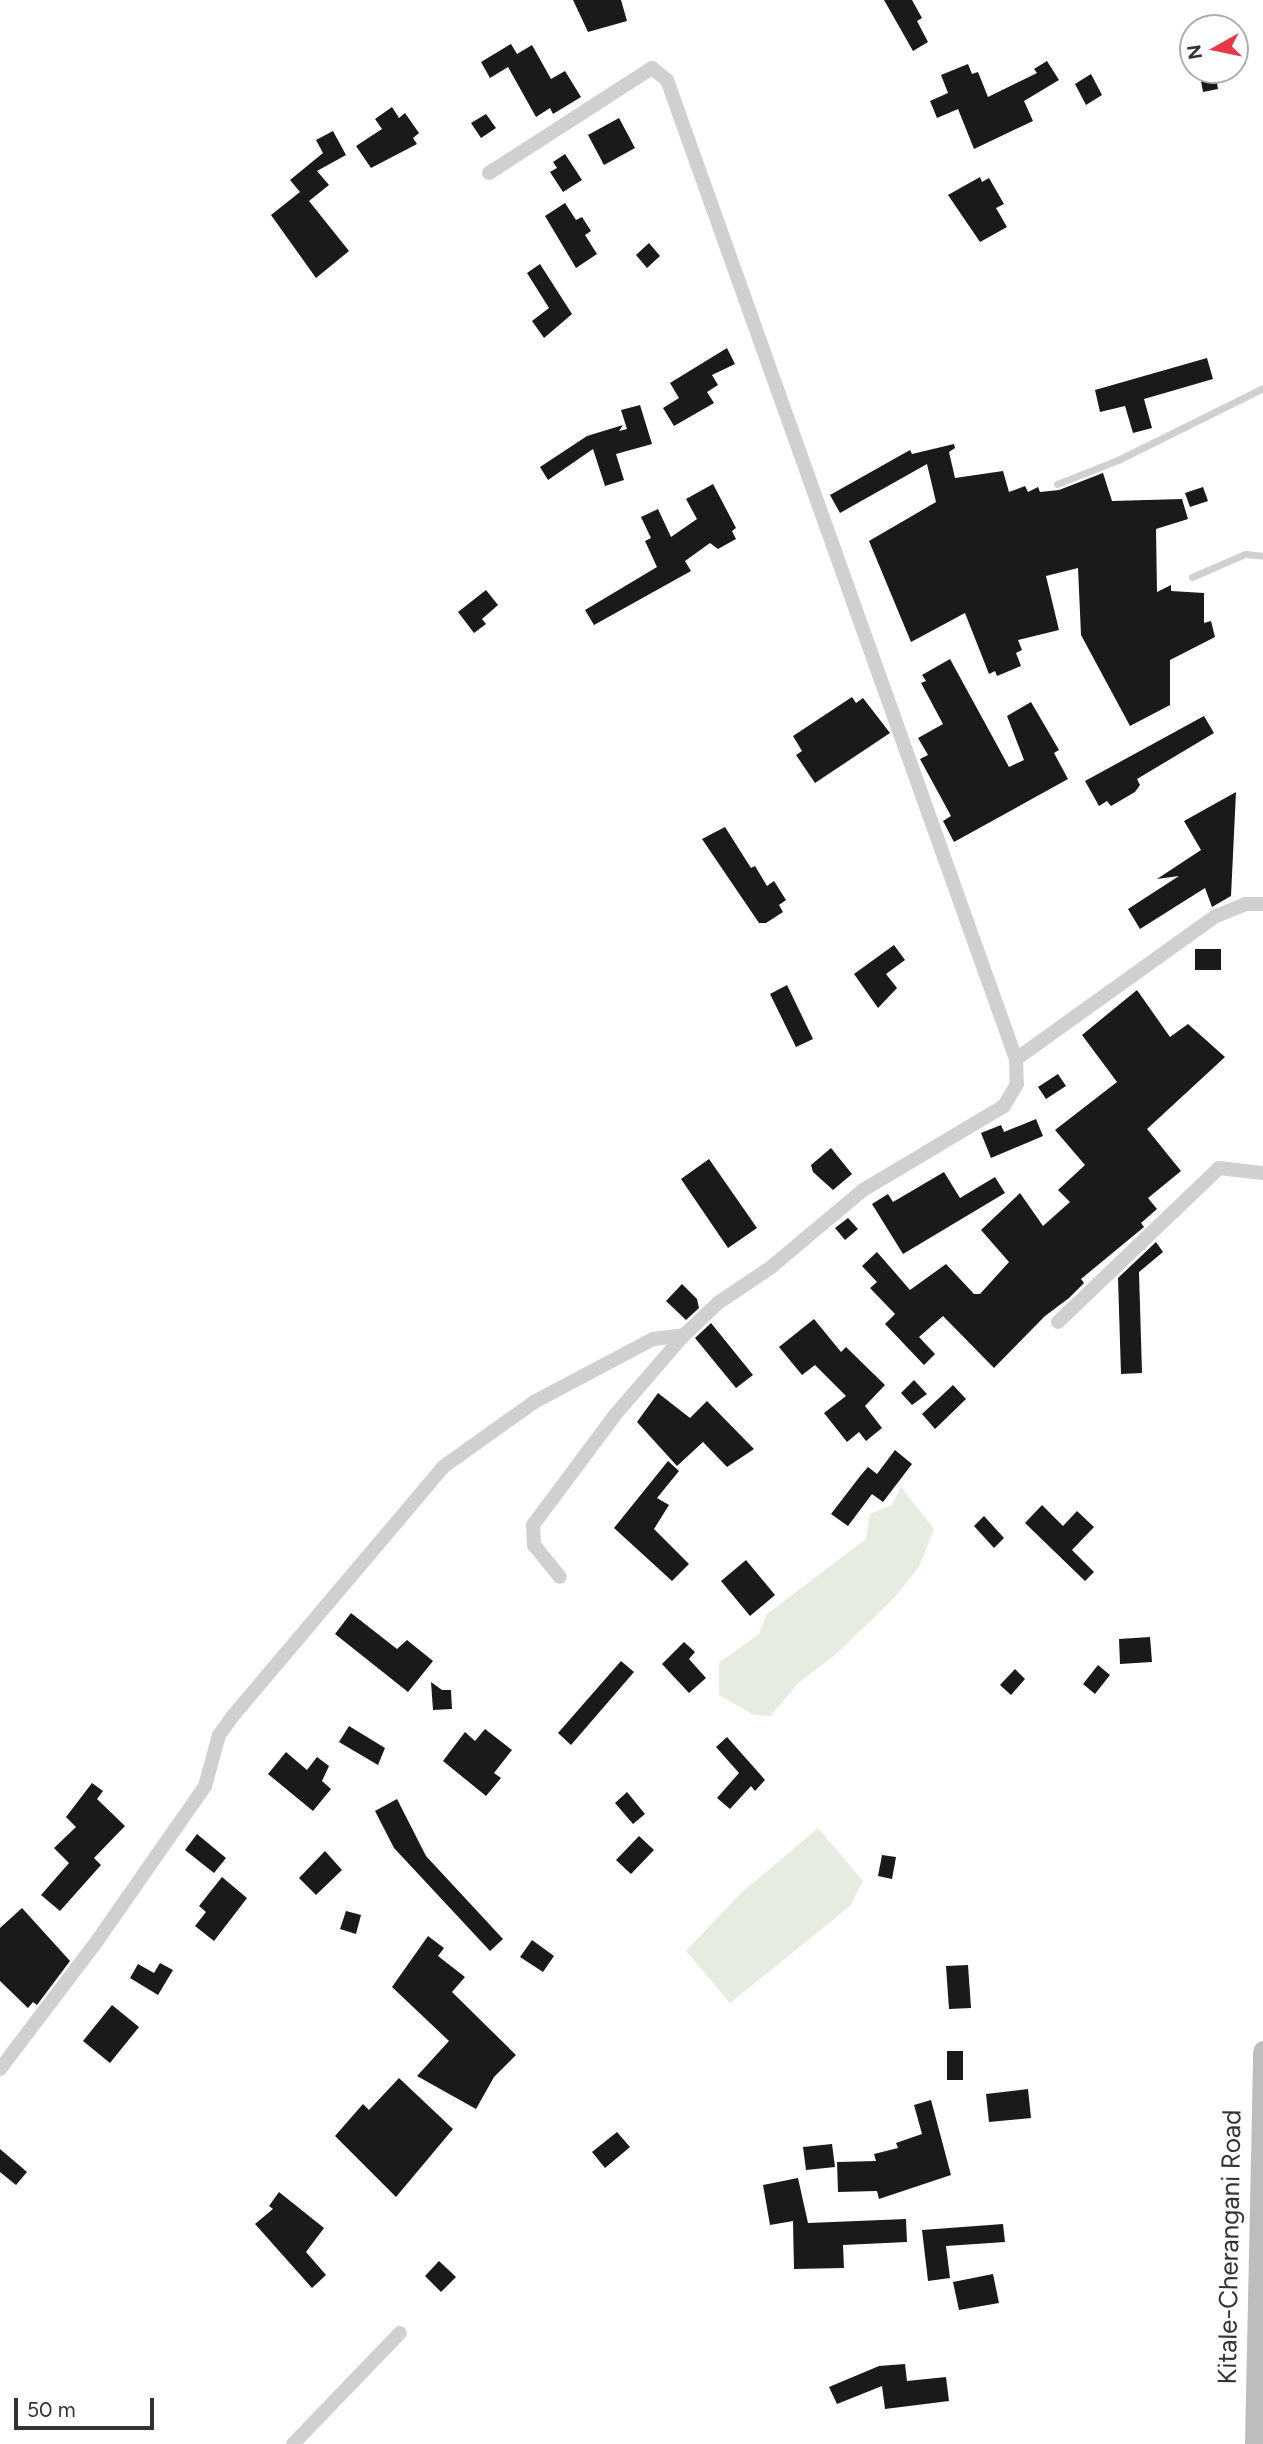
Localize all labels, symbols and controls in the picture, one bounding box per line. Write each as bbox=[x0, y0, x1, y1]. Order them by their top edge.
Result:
north arrow bbox=[1179, 14, 1249, 84]
text: N bbox=[1182, 43, 1207, 61]
street label: Kitale-Cherangani Road bbox=[1212, 2109, 1248, 2385]
scale bar bbox=[18, 2384, 158, 2428]
text: 50 m bbox=[27, 2397, 76, 2422]

